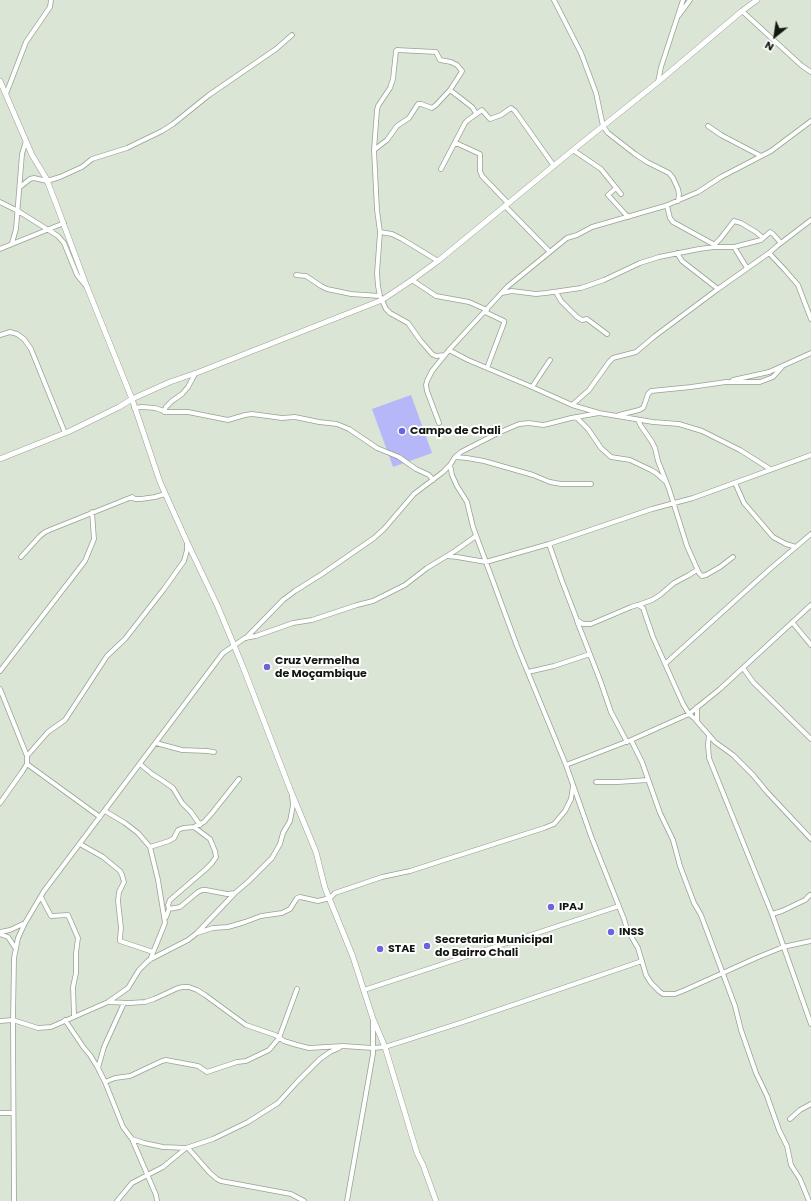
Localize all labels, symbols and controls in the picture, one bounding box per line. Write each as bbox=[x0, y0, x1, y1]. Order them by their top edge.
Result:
north arrow bbox=[755, 16, 795, 56]
text: N bbox=[761, 37, 777, 55]
place label: Campo de Chali bbox=[410, 424, 501, 438]
marker: Campo de Chali bbox=[397, 426, 407, 436]
place label: Cruz Vermelha de Moçambique bbox=[275, 654, 367, 680]
marker: Cruz Vermelha de Moçambique bbox=[262, 662, 272, 672]
place label: IPAJ bbox=[559, 900, 584, 914]
marker: IPAJ bbox=[546, 902, 556, 912]
place label: INSS bbox=[619, 925, 644, 939]
marker: INSS bbox=[606, 927, 616, 937]
place label: Secretaria Municipal do Bairro Chali bbox=[435, 933, 553, 959]
marker: Secretaria Municipal do Bairro Chali bbox=[422, 941, 432, 951]
place label: STAE bbox=[388, 942, 415, 956]
marker: STAE bbox=[375, 944, 385, 954]

